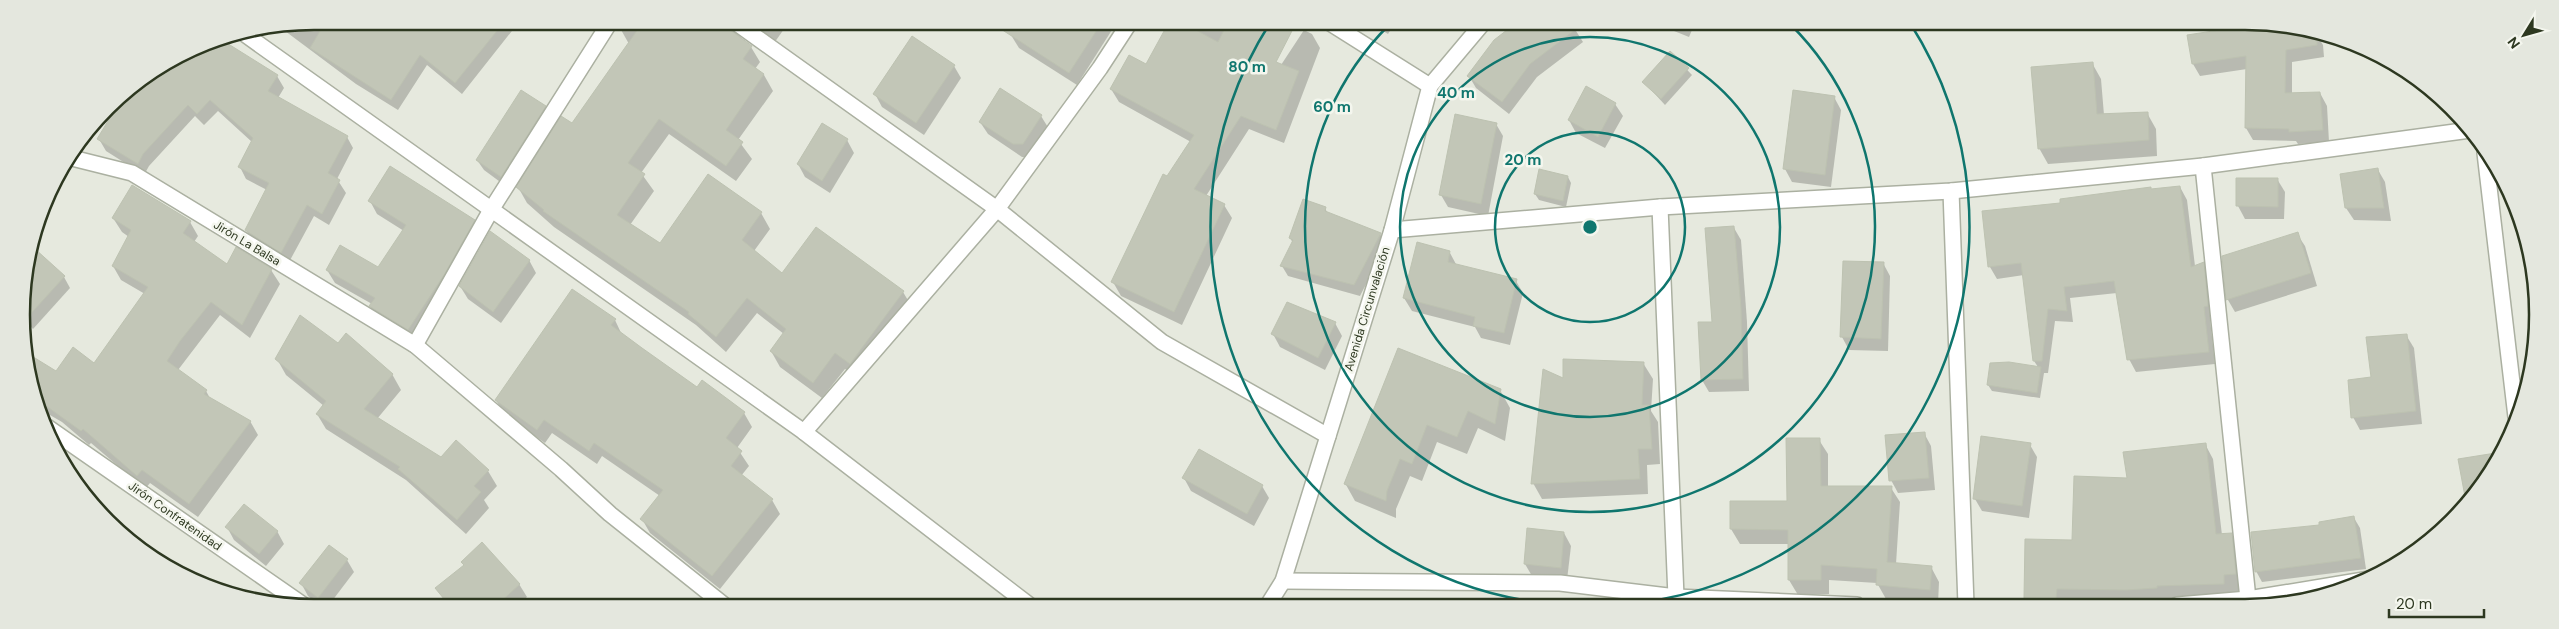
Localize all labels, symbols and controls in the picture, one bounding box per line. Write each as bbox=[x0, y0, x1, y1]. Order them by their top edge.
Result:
north arrow bbox=[2499, 10, 2549, 60]
text: N bbox=[2503, 33, 2524, 52]
text: 80 m bbox=[1228, 57, 1266, 77]
text: 40 m bbox=[1437, 83, 1475, 103]
text: 60 m bbox=[1313, 97, 1351, 117]
text: 20 m bbox=[1505, 150, 1541, 170]
street label: Jirón La Balsa bbox=[211, 217, 283, 269]
centre of rings bbox=[1581, 218, 1599, 236]
street label: Avenida Circunvalación bbox=[1341, 245, 1394, 373]
street label: Jirón Confratenidad bbox=[125, 478, 225, 554]
scale bar bbox=[2389, 586, 2484, 618]
text: 20 m bbox=[2396, 594, 2432, 614]

